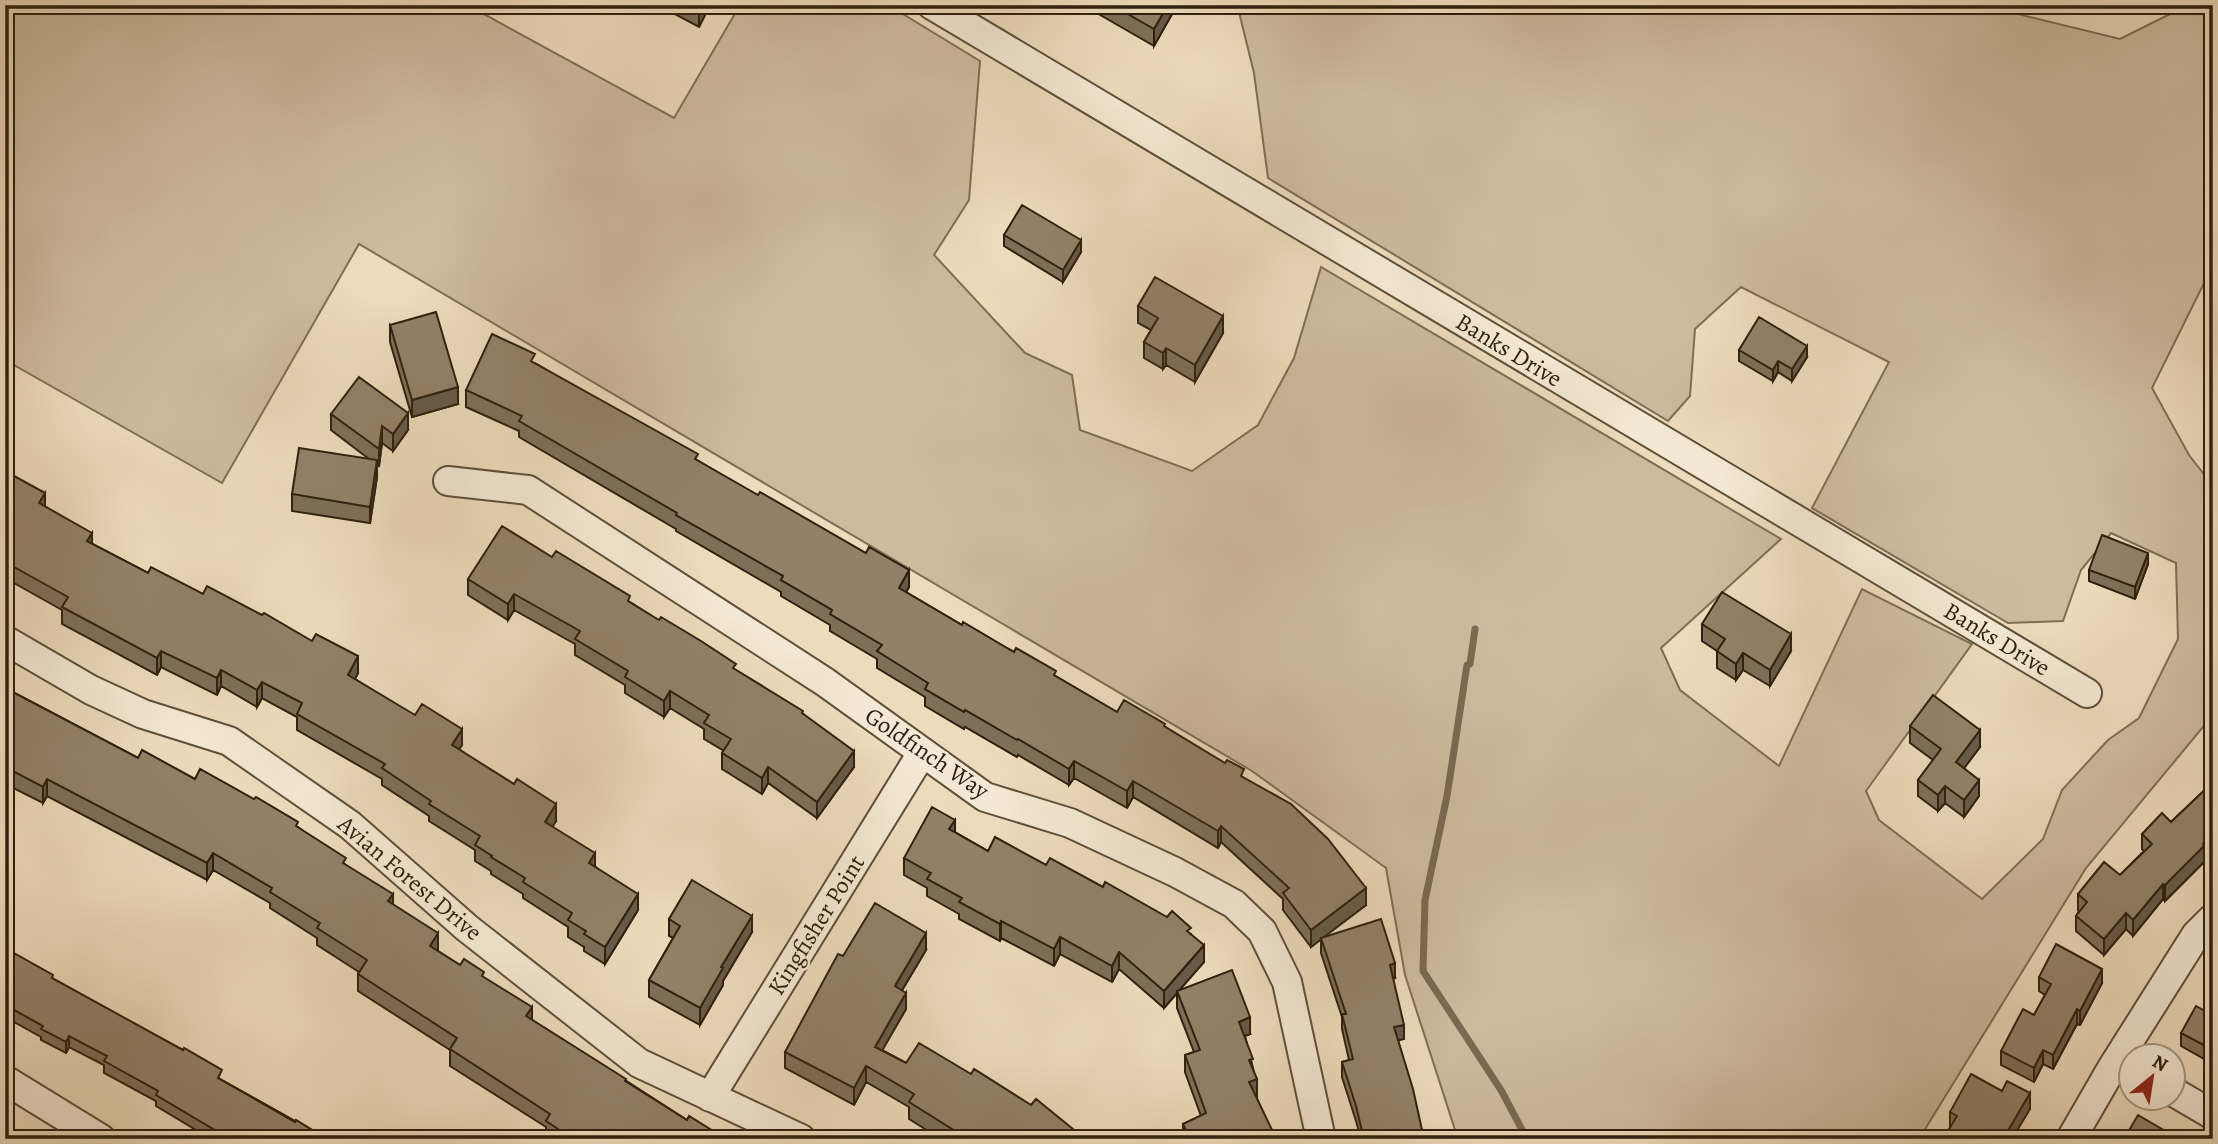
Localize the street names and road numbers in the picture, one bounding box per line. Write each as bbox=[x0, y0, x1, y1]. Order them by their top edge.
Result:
street label: Banks Drive bbox=[1450, 306, 1568, 394]
street label: Banks Drive bbox=[1938, 595, 2056, 683]
street label: Goldfinch Way bbox=[859, 700, 996, 806]
street label: Avian Forest Drive bbox=[330, 808, 489, 948]
street label: Kingfisher Point bbox=[760, 849, 872, 1001]

